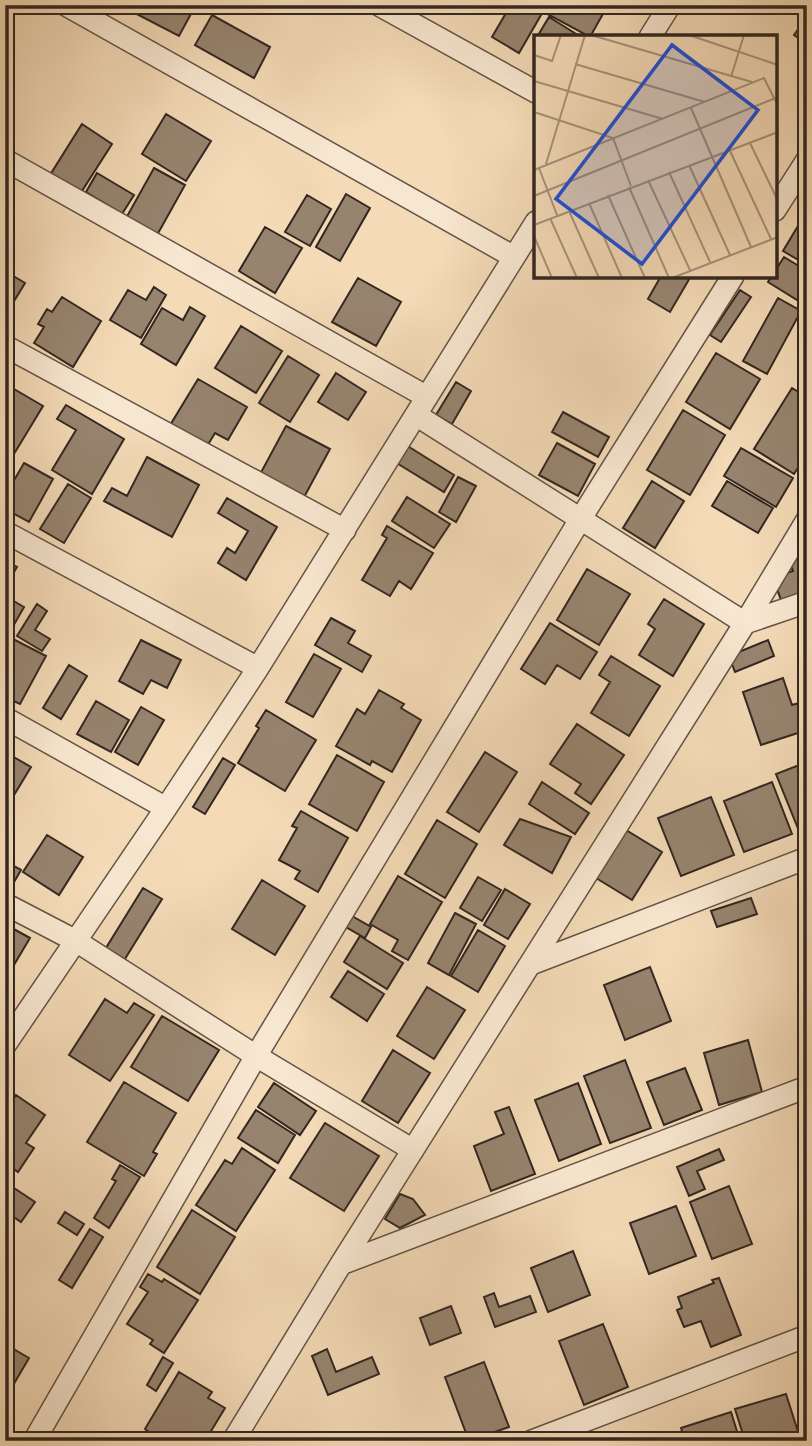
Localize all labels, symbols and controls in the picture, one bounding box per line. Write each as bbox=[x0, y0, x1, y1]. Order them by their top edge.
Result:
inset map bbox=[534, 35, 777, 278]

